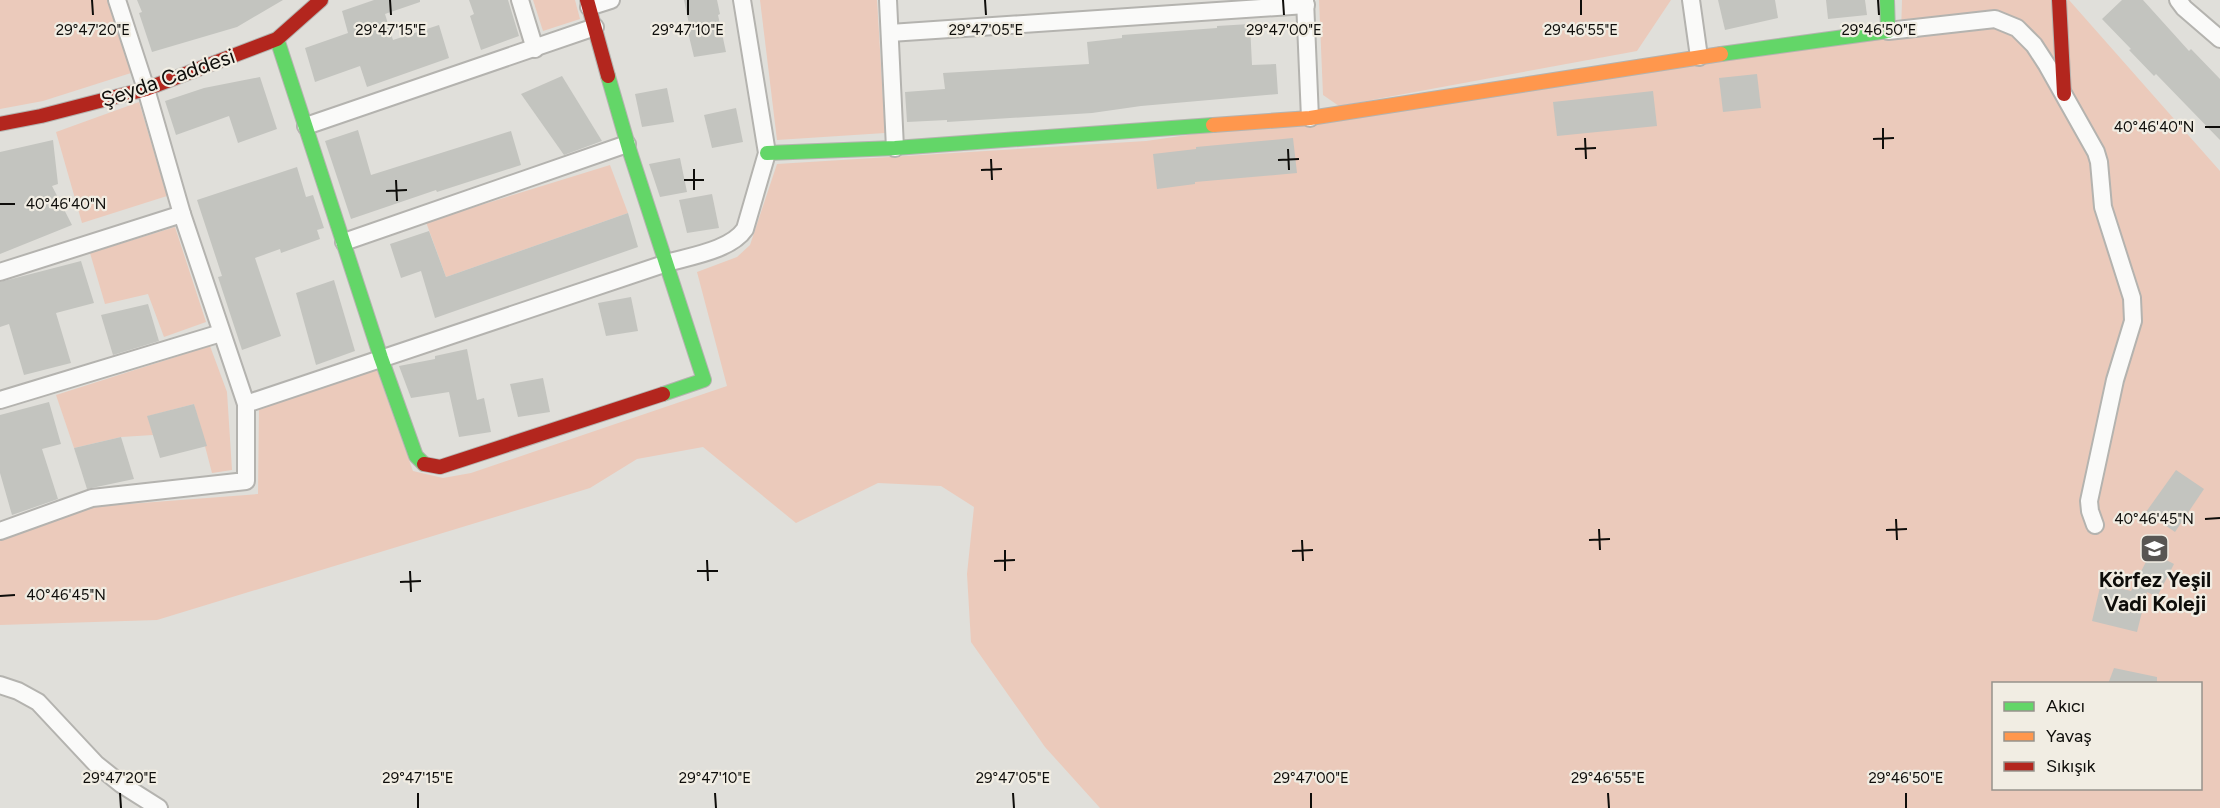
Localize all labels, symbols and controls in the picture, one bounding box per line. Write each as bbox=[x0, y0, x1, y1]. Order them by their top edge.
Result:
text: 29°47'20"E bbox=[56, 21, 130, 39]
text: 29°47'15"E bbox=[355, 21, 427, 39]
text: 29°47'10"E bbox=[652, 21, 724, 39]
text: 29°47'05"E bbox=[949, 21, 1023, 39]
text: 29°47'00"E bbox=[1246, 21, 1322, 39]
text: 29°46'55"E bbox=[1544, 21, 1618, 39]
text: 29°46'50"E bbox=[1841, 21, 1917, 39]
street label: Şeyda Caddesi bbox=[98, 43, 238, 112]
text: 40°46'40"N bbox=[2114, 118, 2194, 136]
text: 40°46'40"N bbox=[26, 195, 106, 213]
text: 40°46'45"N bbox=[2114, 510, 2194, 528]
school or university icon: Körfez Yeşil Vadi Koleji bbox=[2139, 533, 2171, 565]
place label: Körfez Yeşil Vadi Koleji bbox=[2099, 567, 2211, 616]
text: 40°46'45"N bbox=[26, 586, 106, 604]
legend bbox=[1992, 682, 2202, 790]
text: Akıcı bbox=[2046, 695, 2085, 717]
text: Yavaş bbox=[2046, 725, 2092, 747]
text: Sıkışık bbox=[2046, 755, 2096, 777]
text: 29°47'20"E bbox=[83, 769, 157, 787]
text: 29°47'15"E bbox=[382, 769, 454, 787]
text: 29°47'10"E bbox=[679, 769, 751, 787]
text: 29°47'05"E bbox=[976, 769, 1050, 787]
text: 29°47'00"E bbox=[1273, 769, 1349, 787]
text: 29°46'55"E bbox=[1571, 769, 1645, 787]
text: 29°46'50"E bbox=[1868, 769, 1944, 787]

